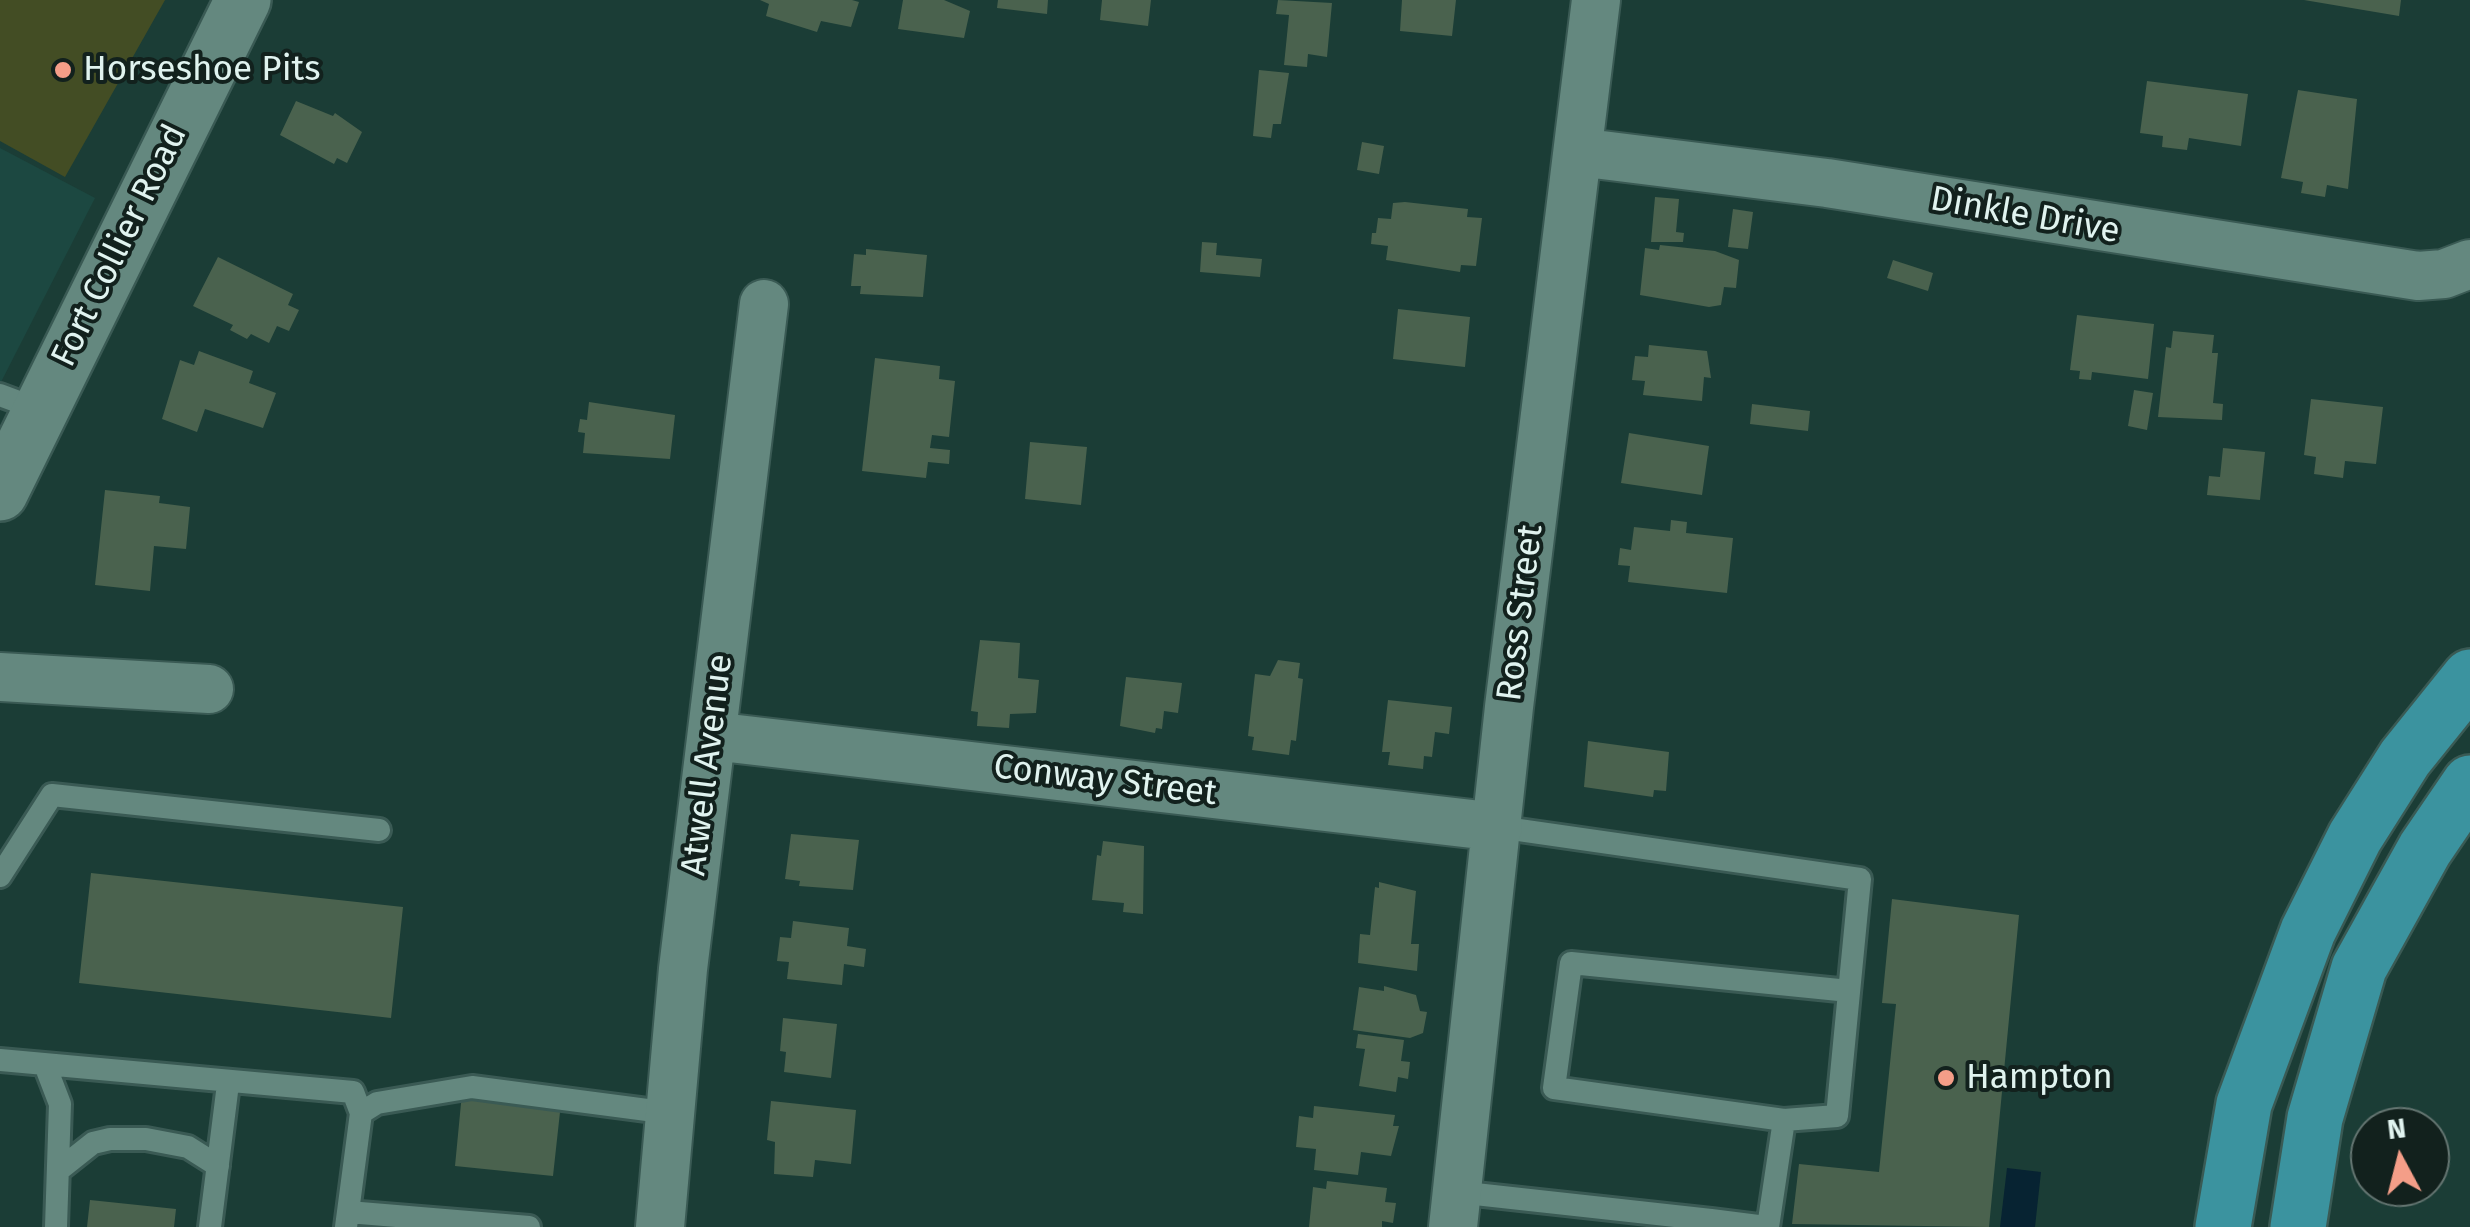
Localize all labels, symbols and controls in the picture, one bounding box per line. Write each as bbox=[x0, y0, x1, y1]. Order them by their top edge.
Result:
place label: Horseshoe Pits bbox=[83, 49, 320, 91]
marker: Horseshoe Pits bbox=[52, 59, 74, 81]
street label: Fort Collier Road bbox=[43, 118, 197, 374]
street label: Dinkle Drive bbox=[1927, 179, 2123, 253]
street label: Ross Street bbox=[1489, 522, 1553, 704]
street label: Atwell Avenue bbox=[674, 652, 742, 878]
street label: Conway Street bbox=[991, 746, 1219, 816]
place label: Hampton bbox=[1966, 1057, 2113, 1099]
marker: Hampton bbox=[1935, 1067, 1957, 1089]
north arrow bbox=[2350, 1107, 2450, 1207]
text: N bbox=[2385, 1111, 2408, 1146]

